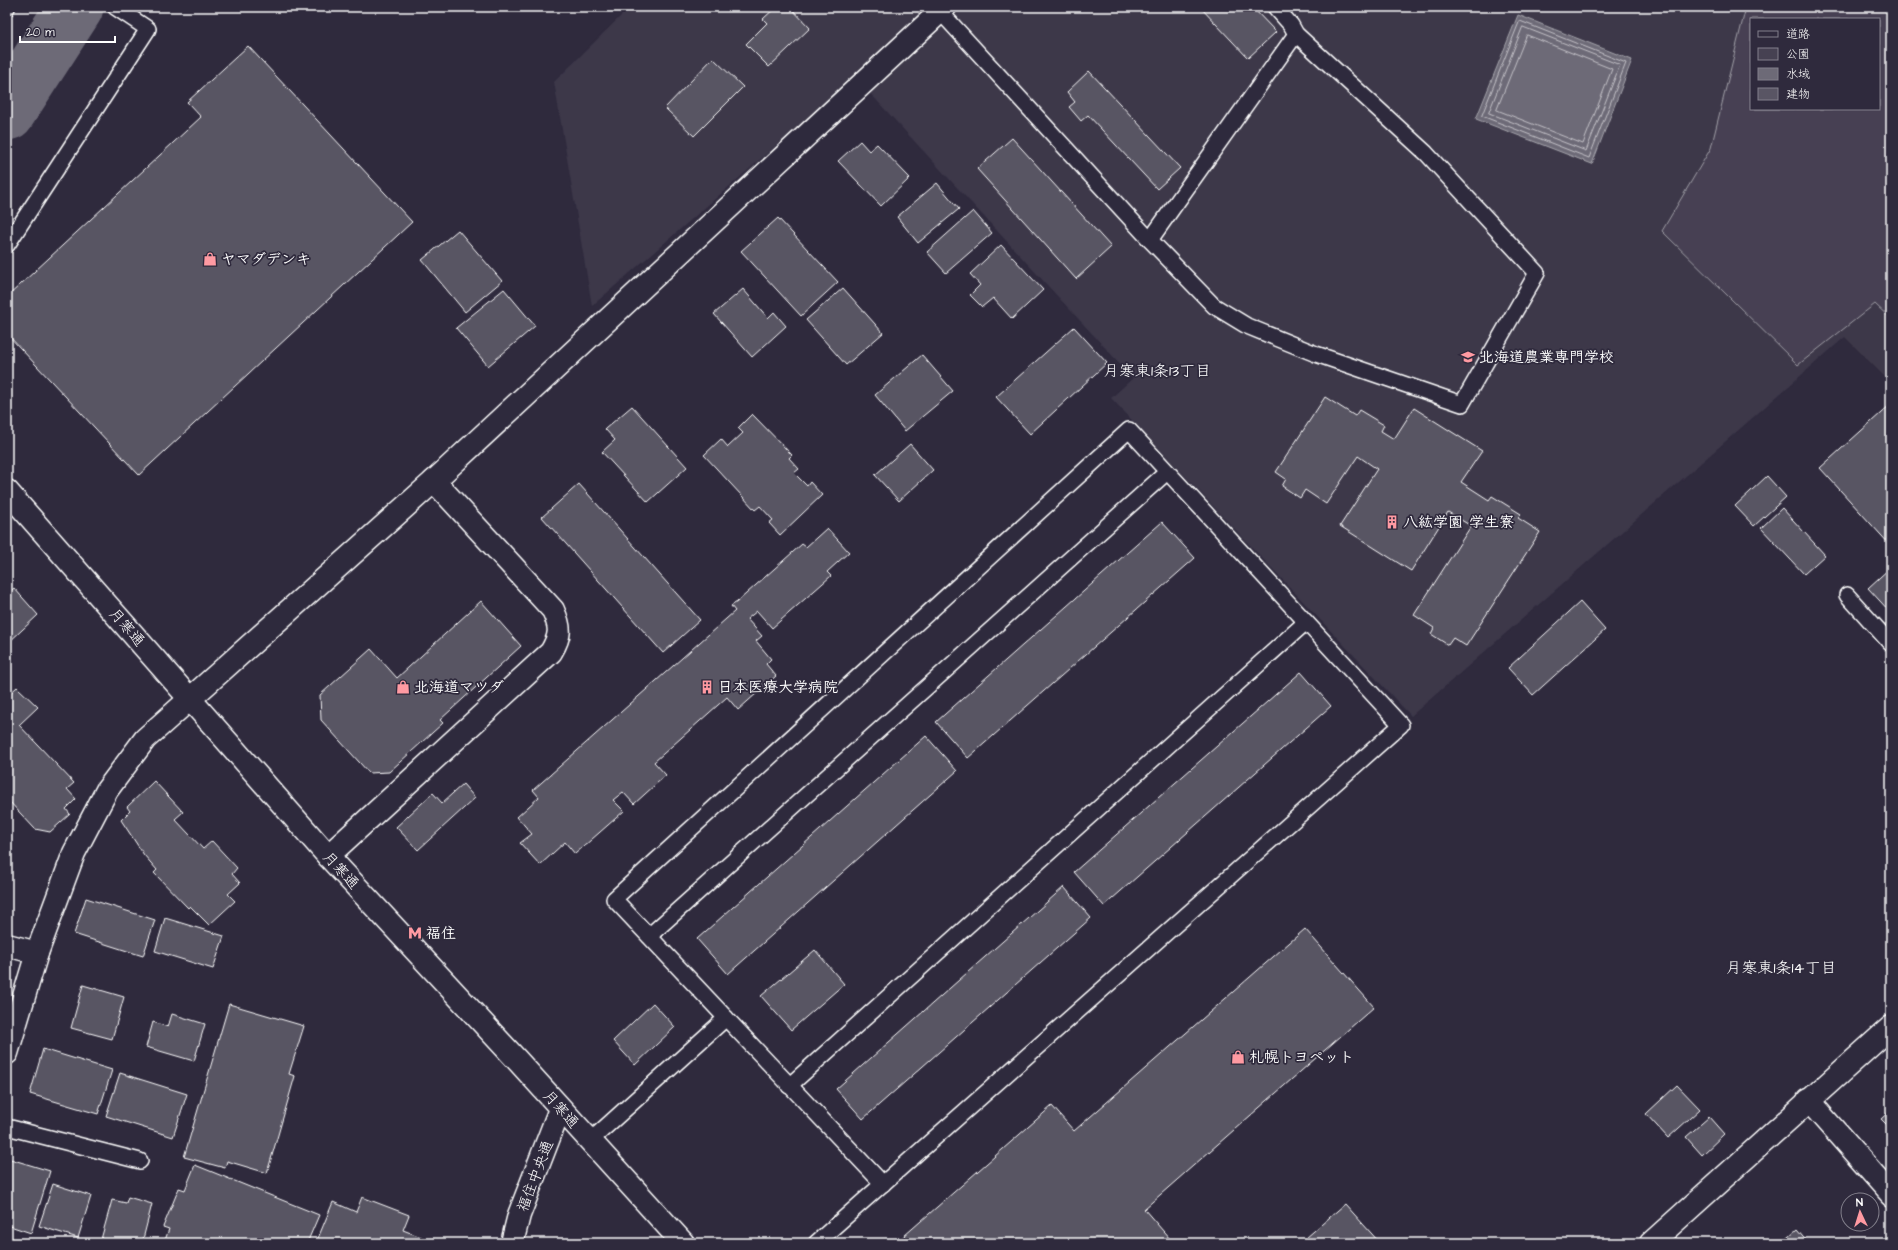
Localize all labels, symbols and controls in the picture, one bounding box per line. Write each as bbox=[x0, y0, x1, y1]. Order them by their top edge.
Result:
scale bar bbox=[20, 18, 115, 44]
legend bbox=[1750, 18, 1880, 110]
text: 20 m bbox=[26, 24, 55, 41]
text: 道路 bbox=[1786, 26, 1810, 43]
text: 公園 bbox=[1786, 46, 1810, 63]
text: 水域 bbox=[1786, 66, 1810, 83]
text: 建物 bbox=[1786, 86, 1810, 103]
place label: ヤマダデンキ bbox=[221, 249, 311, 270]
shop icon: ヤマダデンキ bbox=[202, 251, 218, 267]
place label: 北海道農業専門学校 bbox=[1479, 347, 1614, 368]
school or university icon: 北海道農業専門学校 bbox=[1460, 349, 1476, 365]
district label: 月寒東1条13丁目 bbox=[1103, 360, 1211, 382]
place label: 八紘学園 学生寮 bbox=[1403, 512, 1514, 533]
building icon: 八紘学園 学生寮 bbox=[1384, 514, 1400, 530]
street label: 月寒通 bbox=[104, 603, 149, 651]
place label: 北海道マツダ bbox=[414, 677, 504, 698]
place label: 日本医療大学病院 bbox=[718, 677, 838, 698]
shop icon: 北海道マツダ bbox=[395, 679, 411, 695]
building icon: 日本医療大学病院 bbox=[699, 679, 715, 695]
street label: 月寒通 bbox=[318, 847, 364, 894]
place label: 福住 bbox=[426, 923, 456, 944]
metro station icon: 福住 bbox=[407, 925, 423, 941]
district label: 月寒東1条14丁目 bbox=[1726, 957, 1837, 979]
place label: 札幌トヨペット bbox=[1249, 1047, 1354, 1068]
shop icon: 札幌トヨペット bbox=[1230, 1049, 1246, 1065]
street label: 月寒通 bbox=[538, 1086, 583, 1133]
street label: 福住中央通 bbox=[512, 1137, 559, 1215]
north arrow bbox=[1840, 1192, 1880, 1232]
text: N bbox=[1855, 1195, 1863, 1210]

